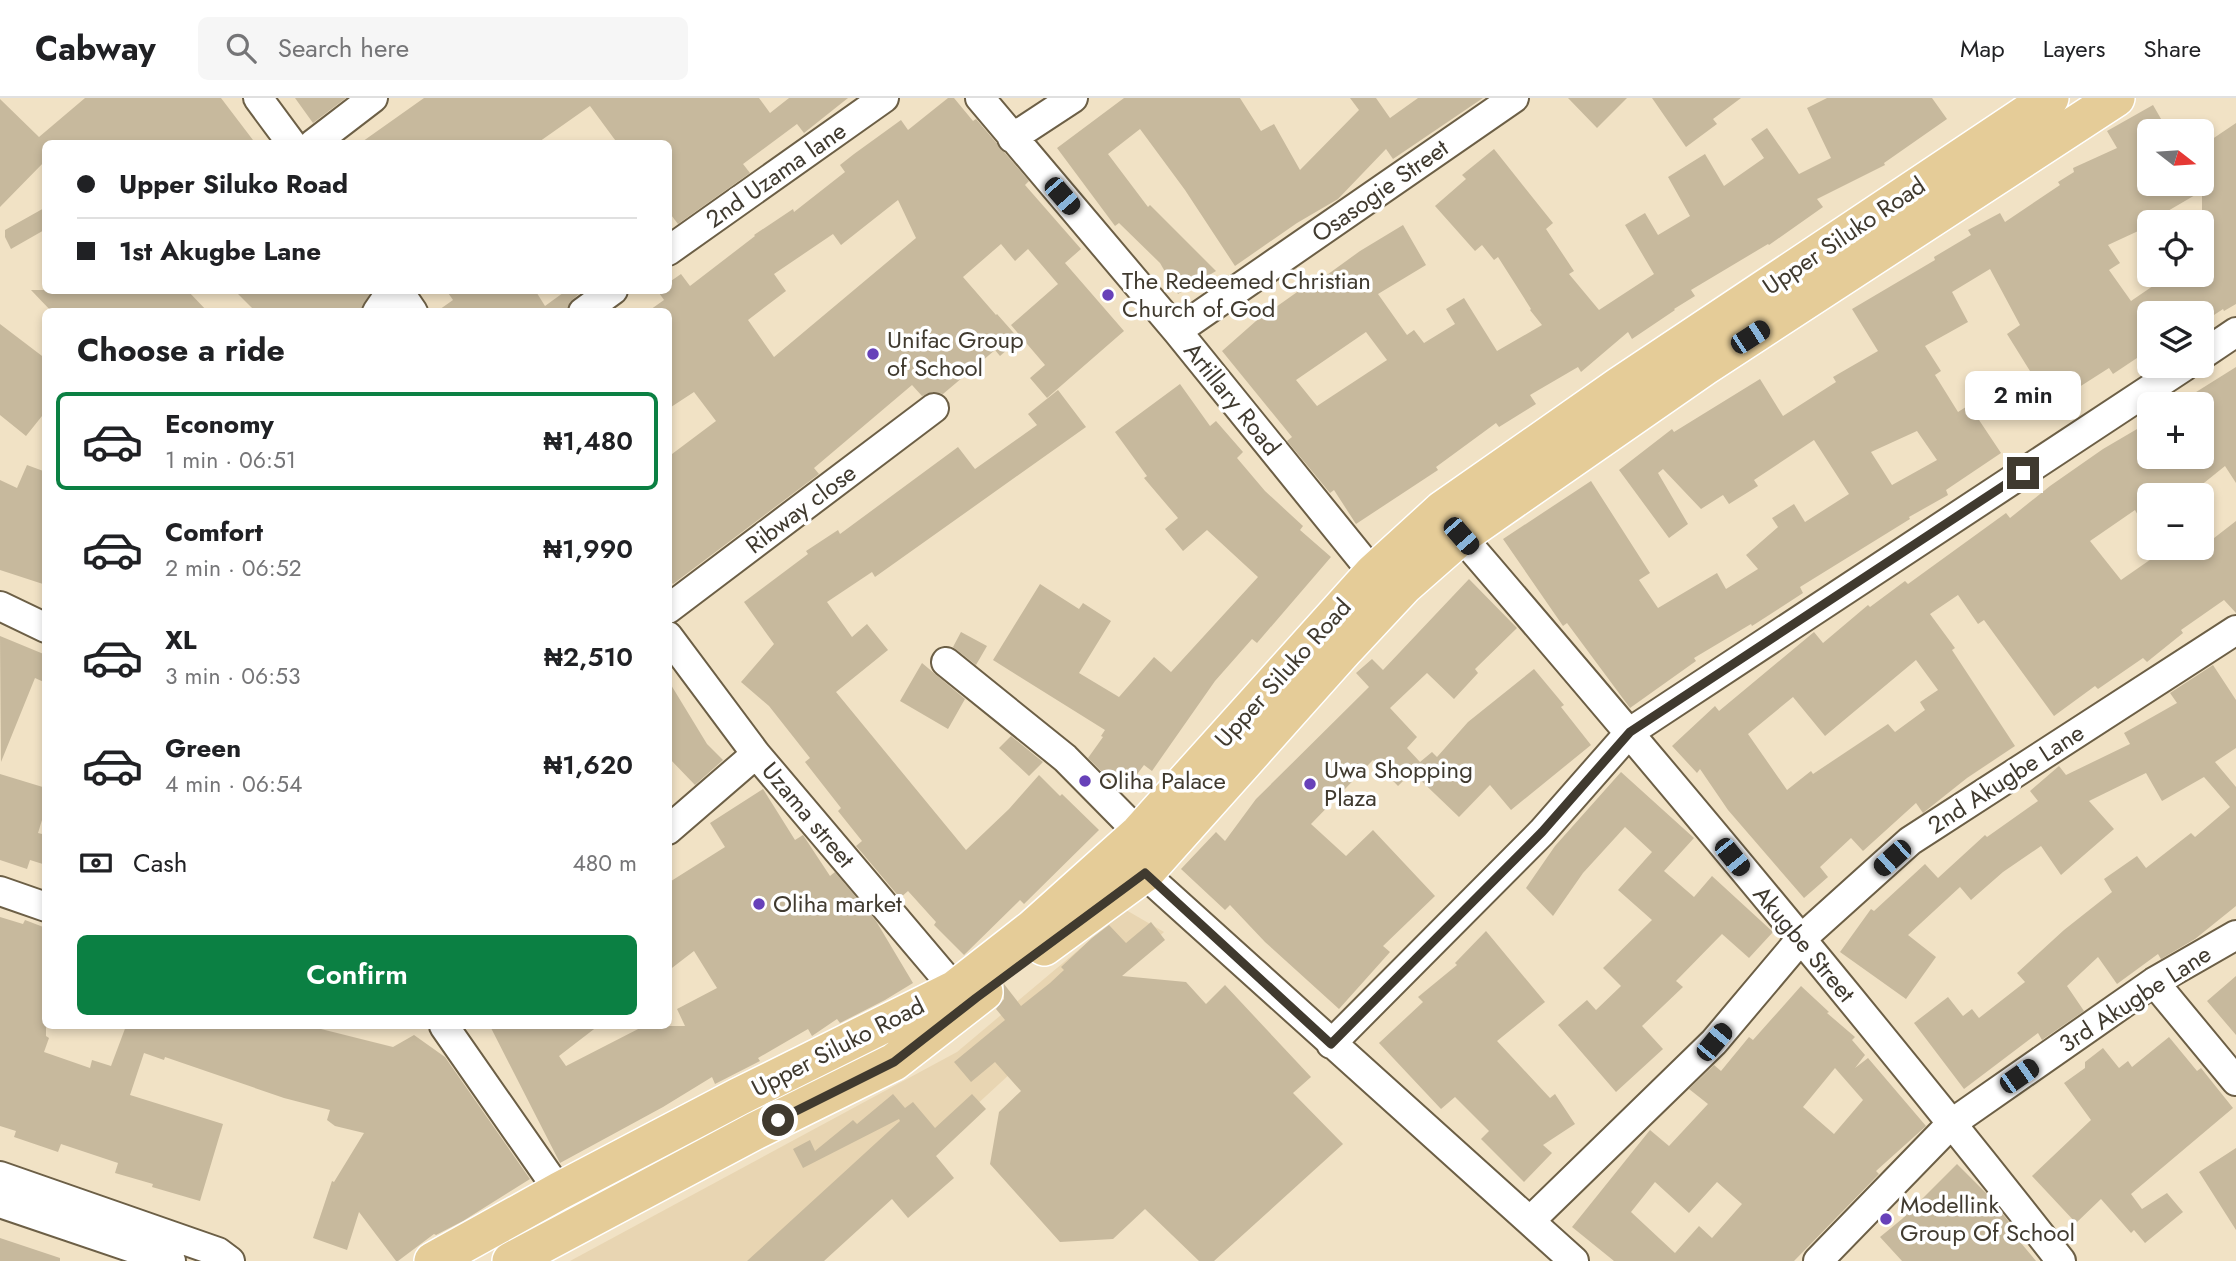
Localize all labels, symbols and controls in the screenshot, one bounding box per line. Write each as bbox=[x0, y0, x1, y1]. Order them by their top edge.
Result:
search box bbox=[198, 17, 688, 80]
text: Cabway bbox=[35, 25, 156, 72]
icon: search bbox=[222, 29, 260, 67]
text: Search here bbox=[278, 29, 409, 67]
text: Map bbox=[1960, 31, 2005, 66]
text: Layers bbox=[2043, 31, 2105, 66]
text: Share bbox=[2143, 31, 2201, 66]
street label: 2nd Uzama lane bbox=[698, 113, 853, 236]
north arrow bbox=[2137, 119, 2214, 196]
map controls bbox=[2137, 119, 2214, 560]
street label: Osasogie Street bbox=[1304, 130, 1455, 251]
text: Upper Siluko Road bbox=[119, 165, 348, 203]
street label: Upper Siluko Road bbox=[1755, 168, 1932, 303]
car bbox=[1041, 173, 1084, 219]
button: locate bbox=[2137, 210, 2214, 287]
text: 1st Akugbe Lane bbox=[119, 232, 321, 270]
place label: The Redeemed Christian Church of God bbox=[1122, 263, 1371, 326]
marker: The Redeemed Christian Church of God bbox=[1100, 287, 1116, 303]
button: layers bbox=[2137, 301, 2214, 378]
car bbox=[1727, 317, 1774, 357]
place label: Unifac Group of School bbox=[887, 322, 1024, 385]
text: Choose a ride bbox=[77, 327, 285, 373]
street label: Artillary Road bbox=[1176, 334, 1289, 463]
marker: Unifac Group of School bbox=[865, 346, 881, 362]
callout: 2 min bbox=[1965, 372, 2081, 420]
text: 2 min bbox=[1993, 378, 2053, 412]
button: + bbox=[2137, 392, 2214, 469]
text: Economy bbox=[165, 405, 274, 443]
icon: car bbox=[81, 410, 144, 473]
text: ₦1,480 bbox=[544, 422, 633, 460]
text: 1 min · 06:51 bbox=[165, 443, 296, 477]
street label: Ribway close bbox=[738, 455, 863, 562]
route end bbox=[2007, 457, 2039, 489]
button: − bbox=[2137, 483, 2214, 560]
text: Comfort bbox=[165, 513, 263, 551]
car bbox=[1440, 513, 1483, 559]
icon: car bbox=[81, 518, 144, 581]
text: ₦1,990 bbox=[543, 530, 633, 568]
text: 2 min · 06:52 bbox=[165, 551, 302, 585]
street label: Upper Siluko Road bbox=[1206, 590, 1359, 755]
text: XL bbox=[165, 621, 197, 659]
icon: car bbox=[81, 626, 144, 689]
text: ₦2,510 bbox=[544, 638, 633, 676]
text: 3 min · 06:53 bbox=[165, 659, 301, 693]
street label: 2nd Akugbe Lane bbox=[1921, 715, 2091, 842]
text: Green bbox=[165, 729, 241, 767]
icon: car bbox=[81, 734, 144, 797]
text: ₦1,620 bbox=[543, 746, 633, 784]
place label: Uwa Shopping Plaza bbox=[1324, 752, 1473, 815]
street label: Uzama street bbox=[754, 754, 863, 875]
place label: Oliha Palace bbox=[1099, 763, 1226, 798]
text: 4 min · 06:54 bbox=[165, 767, 302, 801]
marker: Oliha Palace bbox=[1077, 773, 1093, 789]
marker: Uwa Shopping Plaza bbox=[1302, 776, 1318, 792]
car bbox=[1711, 834, 1754, 880]
car bbox=[1870, 836, 1915, 880]
icon: cash bbox=[77, 844, 115, 882]
text: Cash bbox=[133, 844, 187, 882]
text: 480 m bbox=[572, 846, 637, 880]
street label: Akugbe Street bbox=[1745, 878, 1864, 1010]
place label: Oliha market bbox=[773, 886, 902, 921]
marker: Oliha market bbox=[751, 896, 767, 912]
button: Confirm bbox=[77, 935, 637, 1015]
street label: 3rd Akugbe Lane bbox=[2052, 936, 2218, 1061]
street label: Upper Siluko Road bbox=[745, 988, 930, 1105]
car bbox=[1693, 1019, 1736, 1065]
car bbox=[1996, 1055, 2043, 1097]
route start bbox=[762, 1104, 794, 1136]
place label: Modellink Group Of School bbox=[1900, 1187, 2075, 1250]
marker: Modellink Group Of School bbox=[1878, 1211, 1894, 1227]

